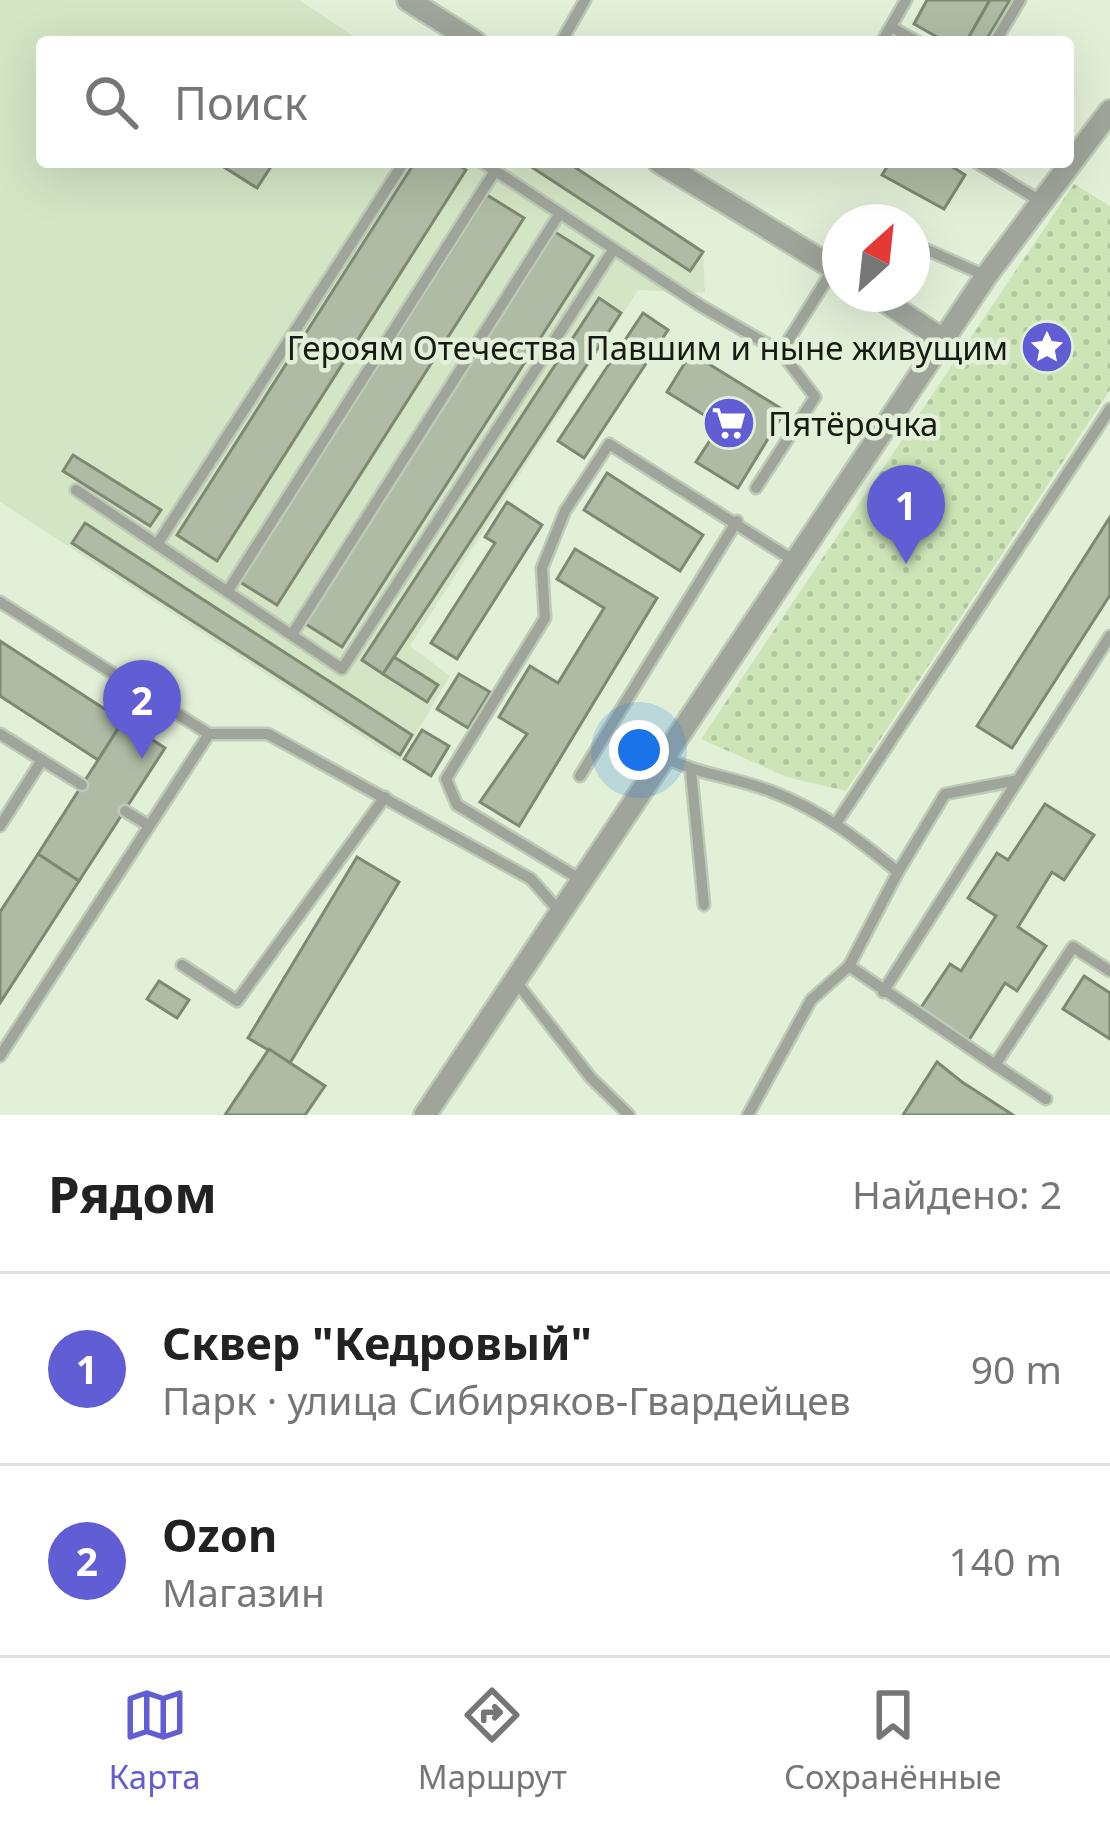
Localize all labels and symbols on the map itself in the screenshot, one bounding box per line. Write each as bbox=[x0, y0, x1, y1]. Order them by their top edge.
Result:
north arrow bbox=[822, 204, 930, 312]
place icon: Героям Отечества Павшим и ныне живущим bbox=[1019, 319, 1075, 375]
place label: Героям Отечества Павшим и ныне живущим bbox=[287, 325, 1008, 370]
supermarket icon: Пятёрочка bbox=[701, 395, 757, 451]
place label: Пятёрочка bbox=[768, 401, 938, 446]
pin: 1 bbox=[867, 465, 945, 564]
pin: 2 bbox=[103, 660, 181, 759]
your location bbox=[609, 720, 669, 780]

